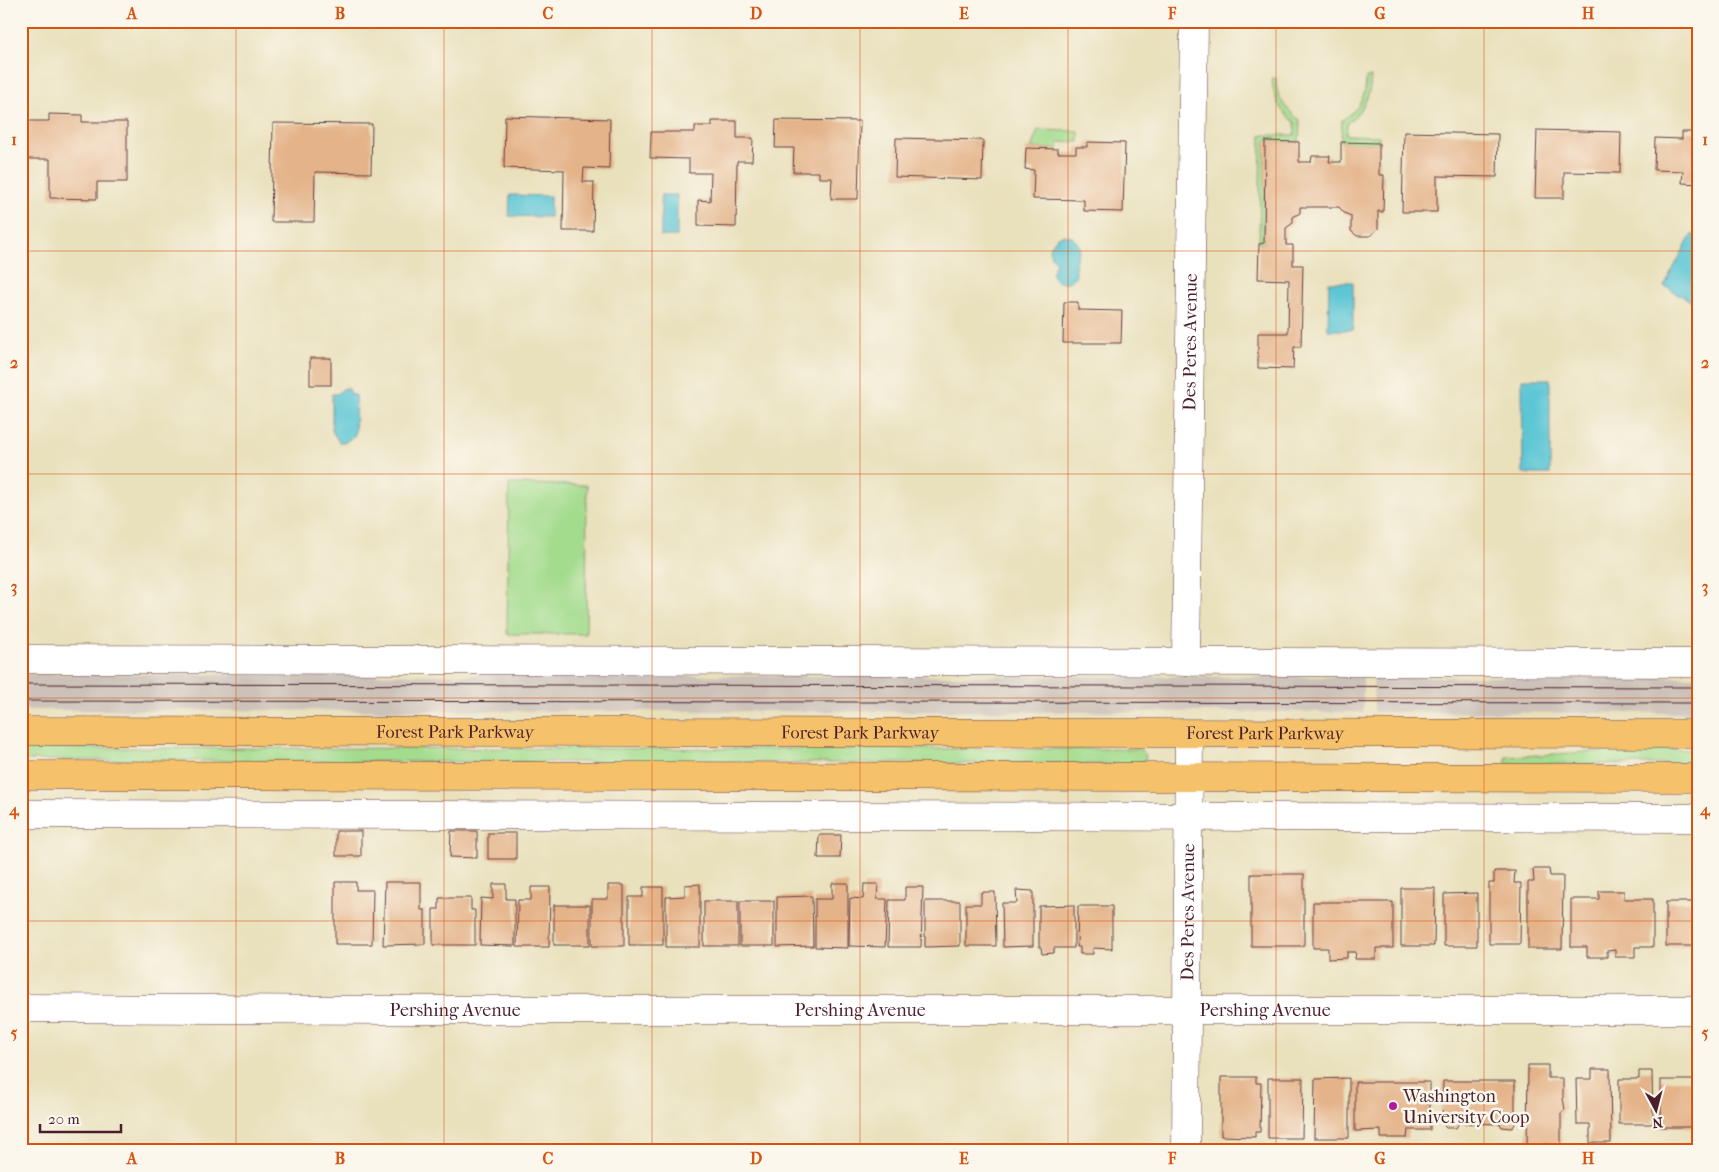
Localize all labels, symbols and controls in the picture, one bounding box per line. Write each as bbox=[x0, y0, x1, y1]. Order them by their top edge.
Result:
text: A bbox=[126, 4, 138, 23]
text: B bbox=[335, 4, 345, 23]
text: C bbox=[543, 4, 554, 23]
text: D bbox=[750, 4, 762, 23]
text: E bbox=[959, 4, 969, 23]
text: F bbox=[1167, 4, 1177, 23]
text: G bbox=[1374, 4, 1386, 23]
text: H bbox=[1582, 4, 1595, 23]
text: 1 bbox=[11, 130, 17, 149]
text: 1 bbox=[1702, 130, 1708, 149]
street label: Des Peres Avenue bbox=[1179, 273, 1202, 411]
text: 2 bbox=[10, 353, 18, 372]
text: 2 bbox=[1701, 353, 1709, 372]
text: 3 bbox=[11, 577, 17, 597]
text: 3 bbox=[1702, 577, 1708, 597]
street label: Forest Park Parkway bbox=[376, 722, 536, 743]
street label: Forest Park Parkway bbox=[781, 722, 941, 744]
street label: Forest Park Parkway bbox=[1186, 723, 1346, 744]
text: 4 bbox=[8, 800, 20, 820]
text: 4 bbox=[1699, 800, 1711, 820]
street label: Des Peres Avenue bbox=[1177, 843, 1199, 981]
street label: Pershing Avenue bbox=[389, 1000, 521, 1021]
street label: Pershing Avenue bbox=[794, 1000, 926, 1021]
street label: Pershing Avenue bbox=[1199, 1000, 1331, 1021]
text: 5 bbox=[11, 1023, 18, 1042]
text: 5 bbox=[1702, 1023, 1709, 1042]
north arrow bbox=[1632, 1084, 1682, 1134]
place label: Washington University Coop bbox=[1402, 1086, 1530, 1128]
marker: Washington University Coop bbox=[1387, 1100, 1399, 1112]
scale bar bbox=[40, 1102, 121, 1134]
text: 20 m bbox=[48, 1110, 80, 1128]
text: N bbox=[1651, 1113, 1664, 1132]
text: A bbox=[126, 1149, 138, 1168]
text: B bbox=[335, 1149, 345, 1168]
text: C bbox=[543, 1149, 554, 1168]
text: D bbox=[750, 1149, 762, 1168]
text: E bbox=[959, 1149, 969, 1168]
text: F bbox=[1167, 1149, 1177, 1168]
text: G bbox=[1374, 1149, 1386, 1168]
text: H bbox=[1582, 1149, 1595, 1168]

